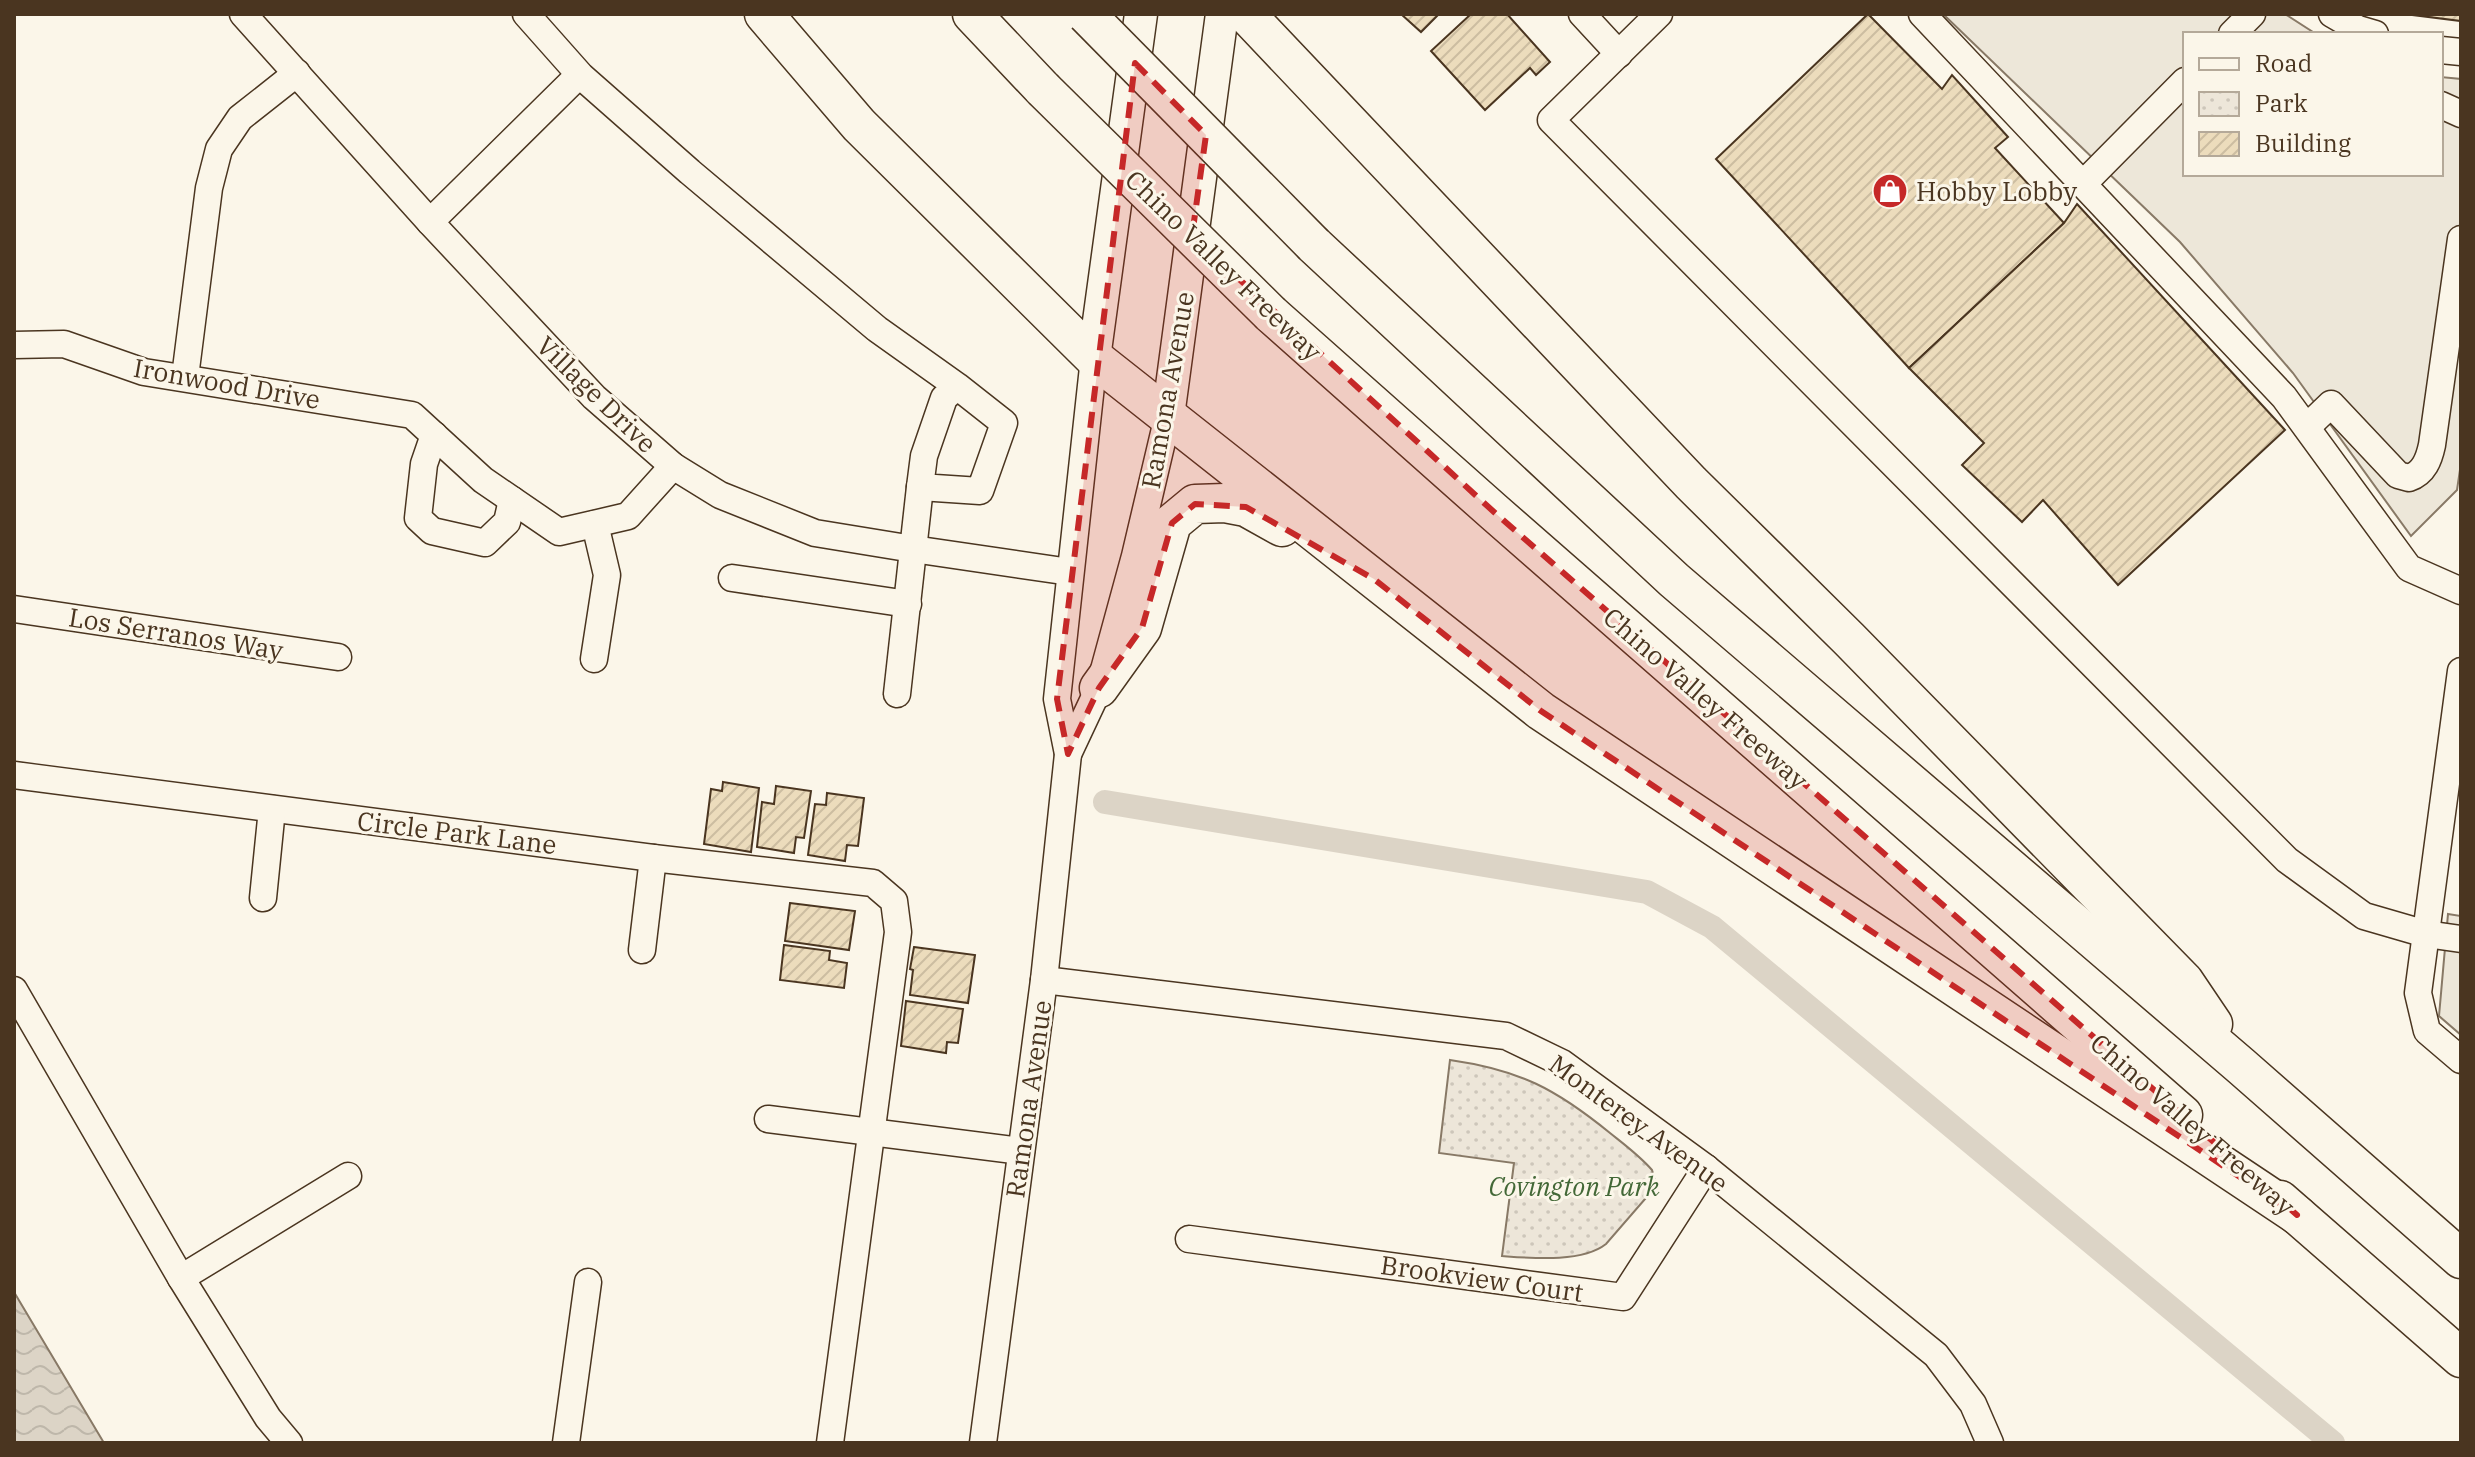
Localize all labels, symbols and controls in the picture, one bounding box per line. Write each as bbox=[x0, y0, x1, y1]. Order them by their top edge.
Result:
legend bbox=[2183, 32, 2443, 176]
text: Road bbox=[2255, 47, 2312, 79]
text: Park bbox=[2255, 87, 2307, 119]
text: Building bbox=[2255, 127, 2351, 159]
street label: Chino Valley Freeway bbox=[1118, 162, 1330, 368]
shop icon: Hobby Lobby bbox=[1871, 172, 1909, 210]
place label: Hobby Lobby bbox=[1916, 174, 2077, 208]
street label: Ramona Avenue bbox=[1133, 289, 1201, 491]
street label: Village Drive bbox=[530, 328, 664, 460]
street label: Ironwood Drive bbox=[131, 350, 323, 416]
street label: Los Serranos Way bbox=[66, 599, 286, 667]
street label: Chino Valley Freeway bbox=[1597, 600, 1816, 796]
street label: Circle Park Lane bbox=[355, 803, 559, 861]
street label: Ramona Avenue bbox=[997, 998, 1059, 1200]
street label: Chino Valley Freeway bbox=[2084, 1026, 2303, 1222]
street label: Monterey Avenue bbox=[1543, 1046, 1735, 1200]
park label: Covington Park bbox=[1488, 1169, 1660, 1203]
street label: Brookview Court bbox=[1378, 1247, 1586, 1309]

